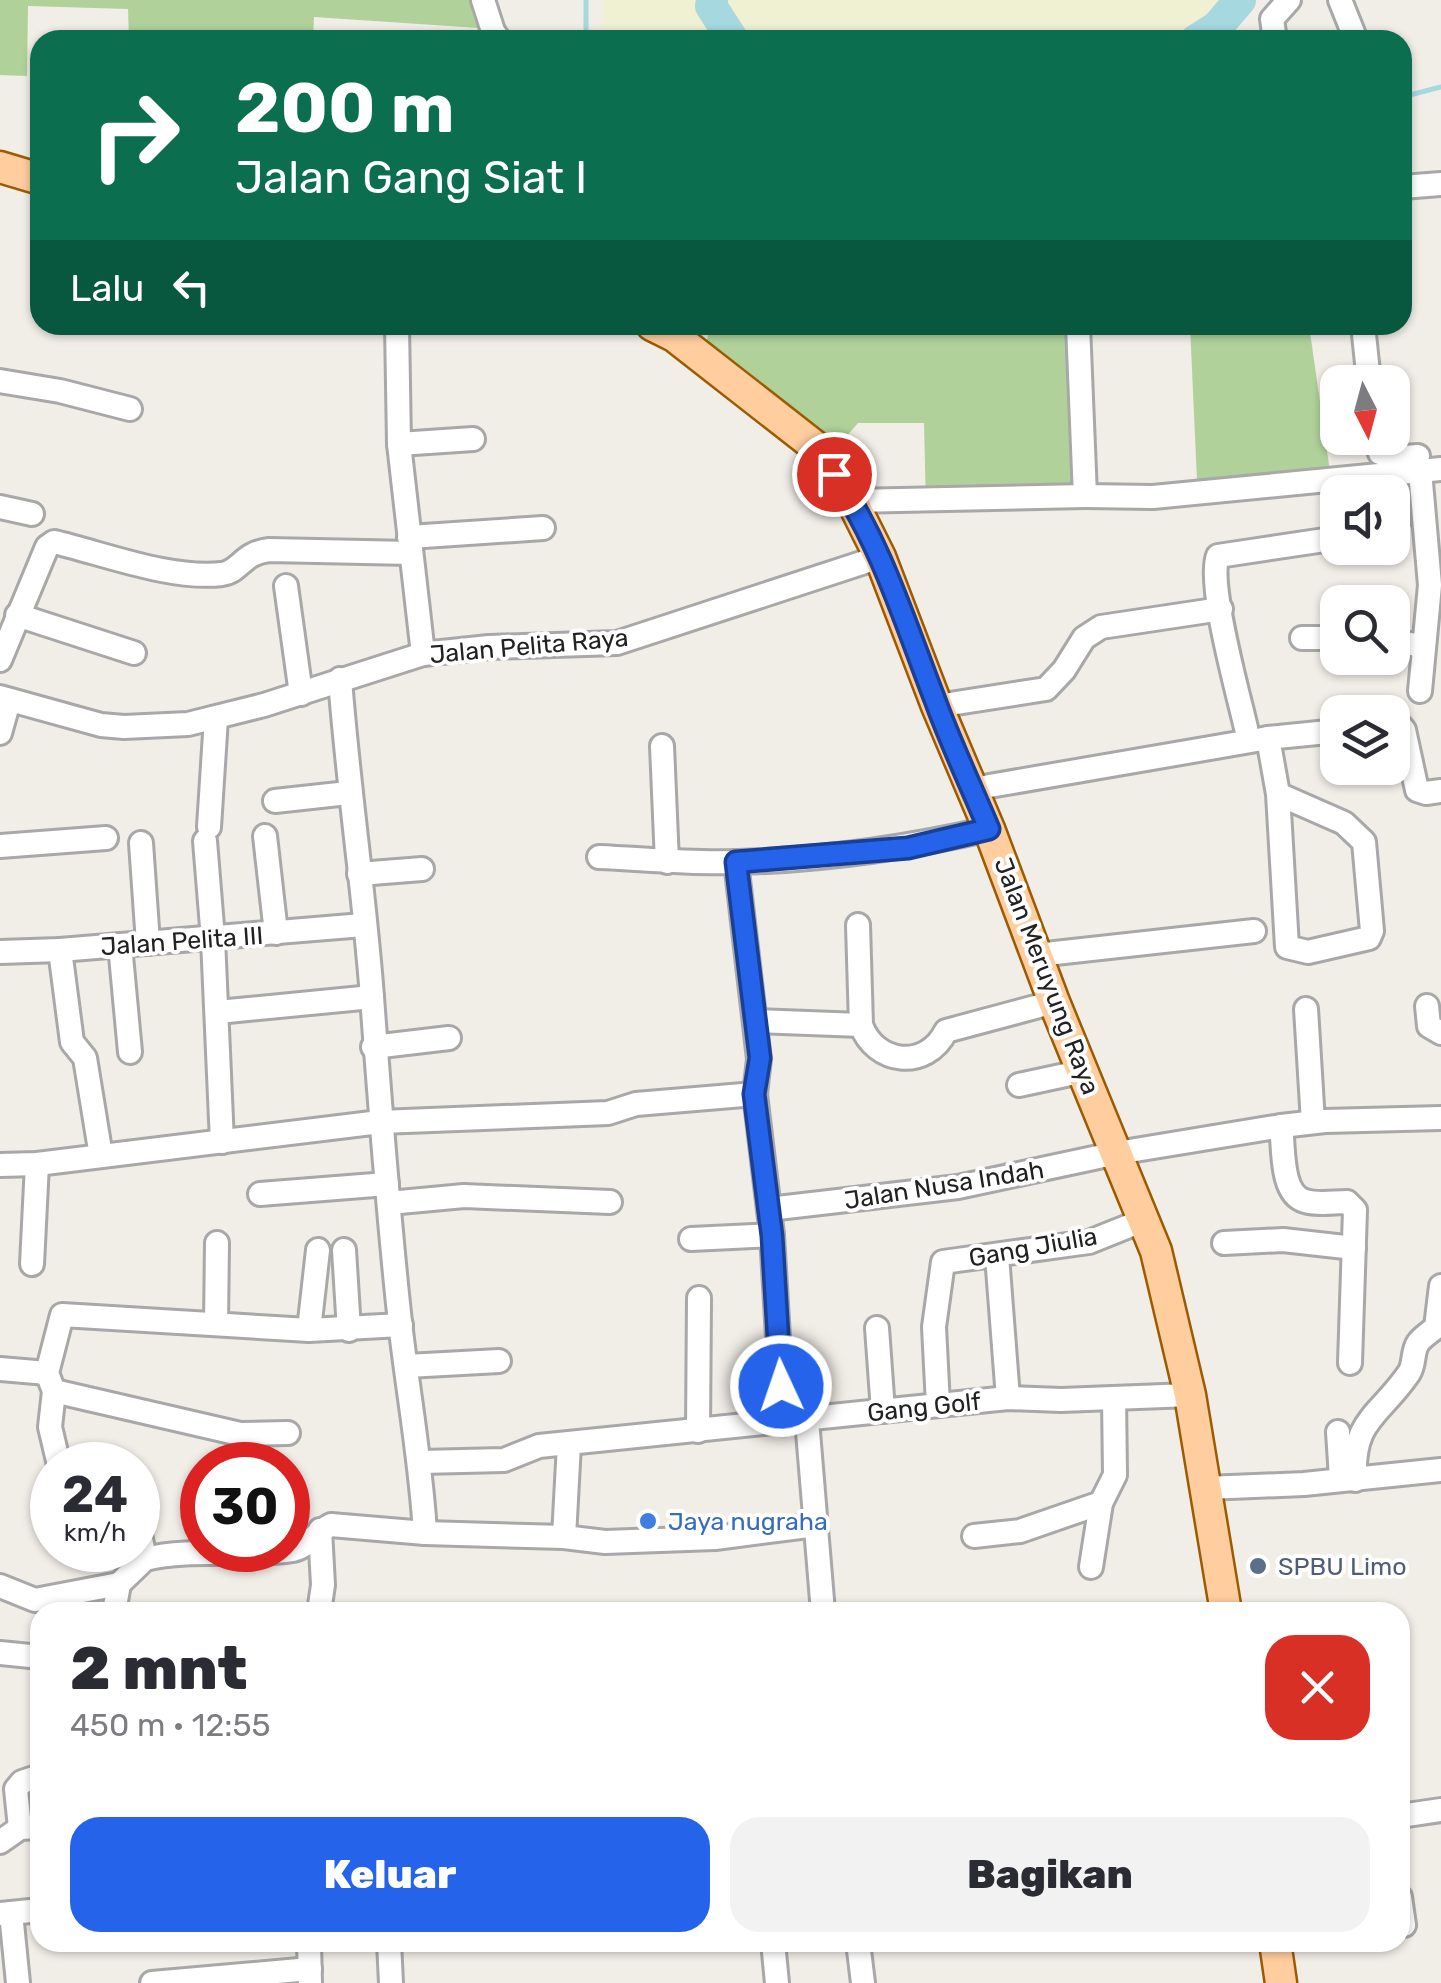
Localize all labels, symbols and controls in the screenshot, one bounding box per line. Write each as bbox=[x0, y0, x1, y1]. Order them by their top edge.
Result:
text: 200 m bbox=[235, 67, 455, 150]
icon: right bbox=[70, 70, 200, 200]
text: Jalan Gang Siat I bbox=[235, 151, 587, 204]
icon: left bbox=[164, 260, 219, 315]
text: Lalu bbox=[70, 265, 144, 311]
north arrow bbox=[1320, 365, 1410, 455]
map controls bbox=[1320, 365, 1410, 785]
pin bbox=[792, 432, 877, 517]
icon: arrive bbox=[807, 447, 862, 502]
button: sound bbox=[1320, 475, 1410, 565]
button: search bbox=[1320, 585, 1410, 675]
street label: Jalan Pelita Raya bbox=[428, 623, 630, 669]
button: layers bbox=[1320, 695, 1410, 785]
street label: Jalan Meruyung Raya bbox=[988, 854, 1106, 1098]
street label: Jalan Pelita III bbox=[100, 921, 264, 961]
street label: Jalan Nusa Indah bbox=[842, 1155, 1046, 1215]
street label: Gang Jiulia bbox=[967, 1221, 1099, 1273]
position arrow bbox=[729, 1334, 833, 1438]
street label: Gang Golf bbox=[866, 1387, 983, 1427]
speed limit sign: 30 bbox=[180, 1442, 310, 1572]
text: 24 bbox=[62, 1465, 128, 1525]
place label: Jaya nugraha bbox=[668, 1507, 828, 1536]
marker: Jaya nugraha bbox=[637, 1510, 659, 1532]
text: km/h bbox=[64, 1518, 126, 1547]
place label: SPBU Limo bbox=[1278, 1552, 1407, 1581]
marker: SPBU Limo bbox=[1247, 1555, 1269, 1577]
text: 2 mnt bbox=[70, 1633, 247, 1704]
button: close bbox=[1265, 1635, 1370, 1740]
text: 450 m · 12:55 bbox=[70, 1706, 270, 1744]
button: Keluar bbox=[70, 1817, 710, 1932]
button: Bagikan bbox=[730, 1817, 1370, 1932]

